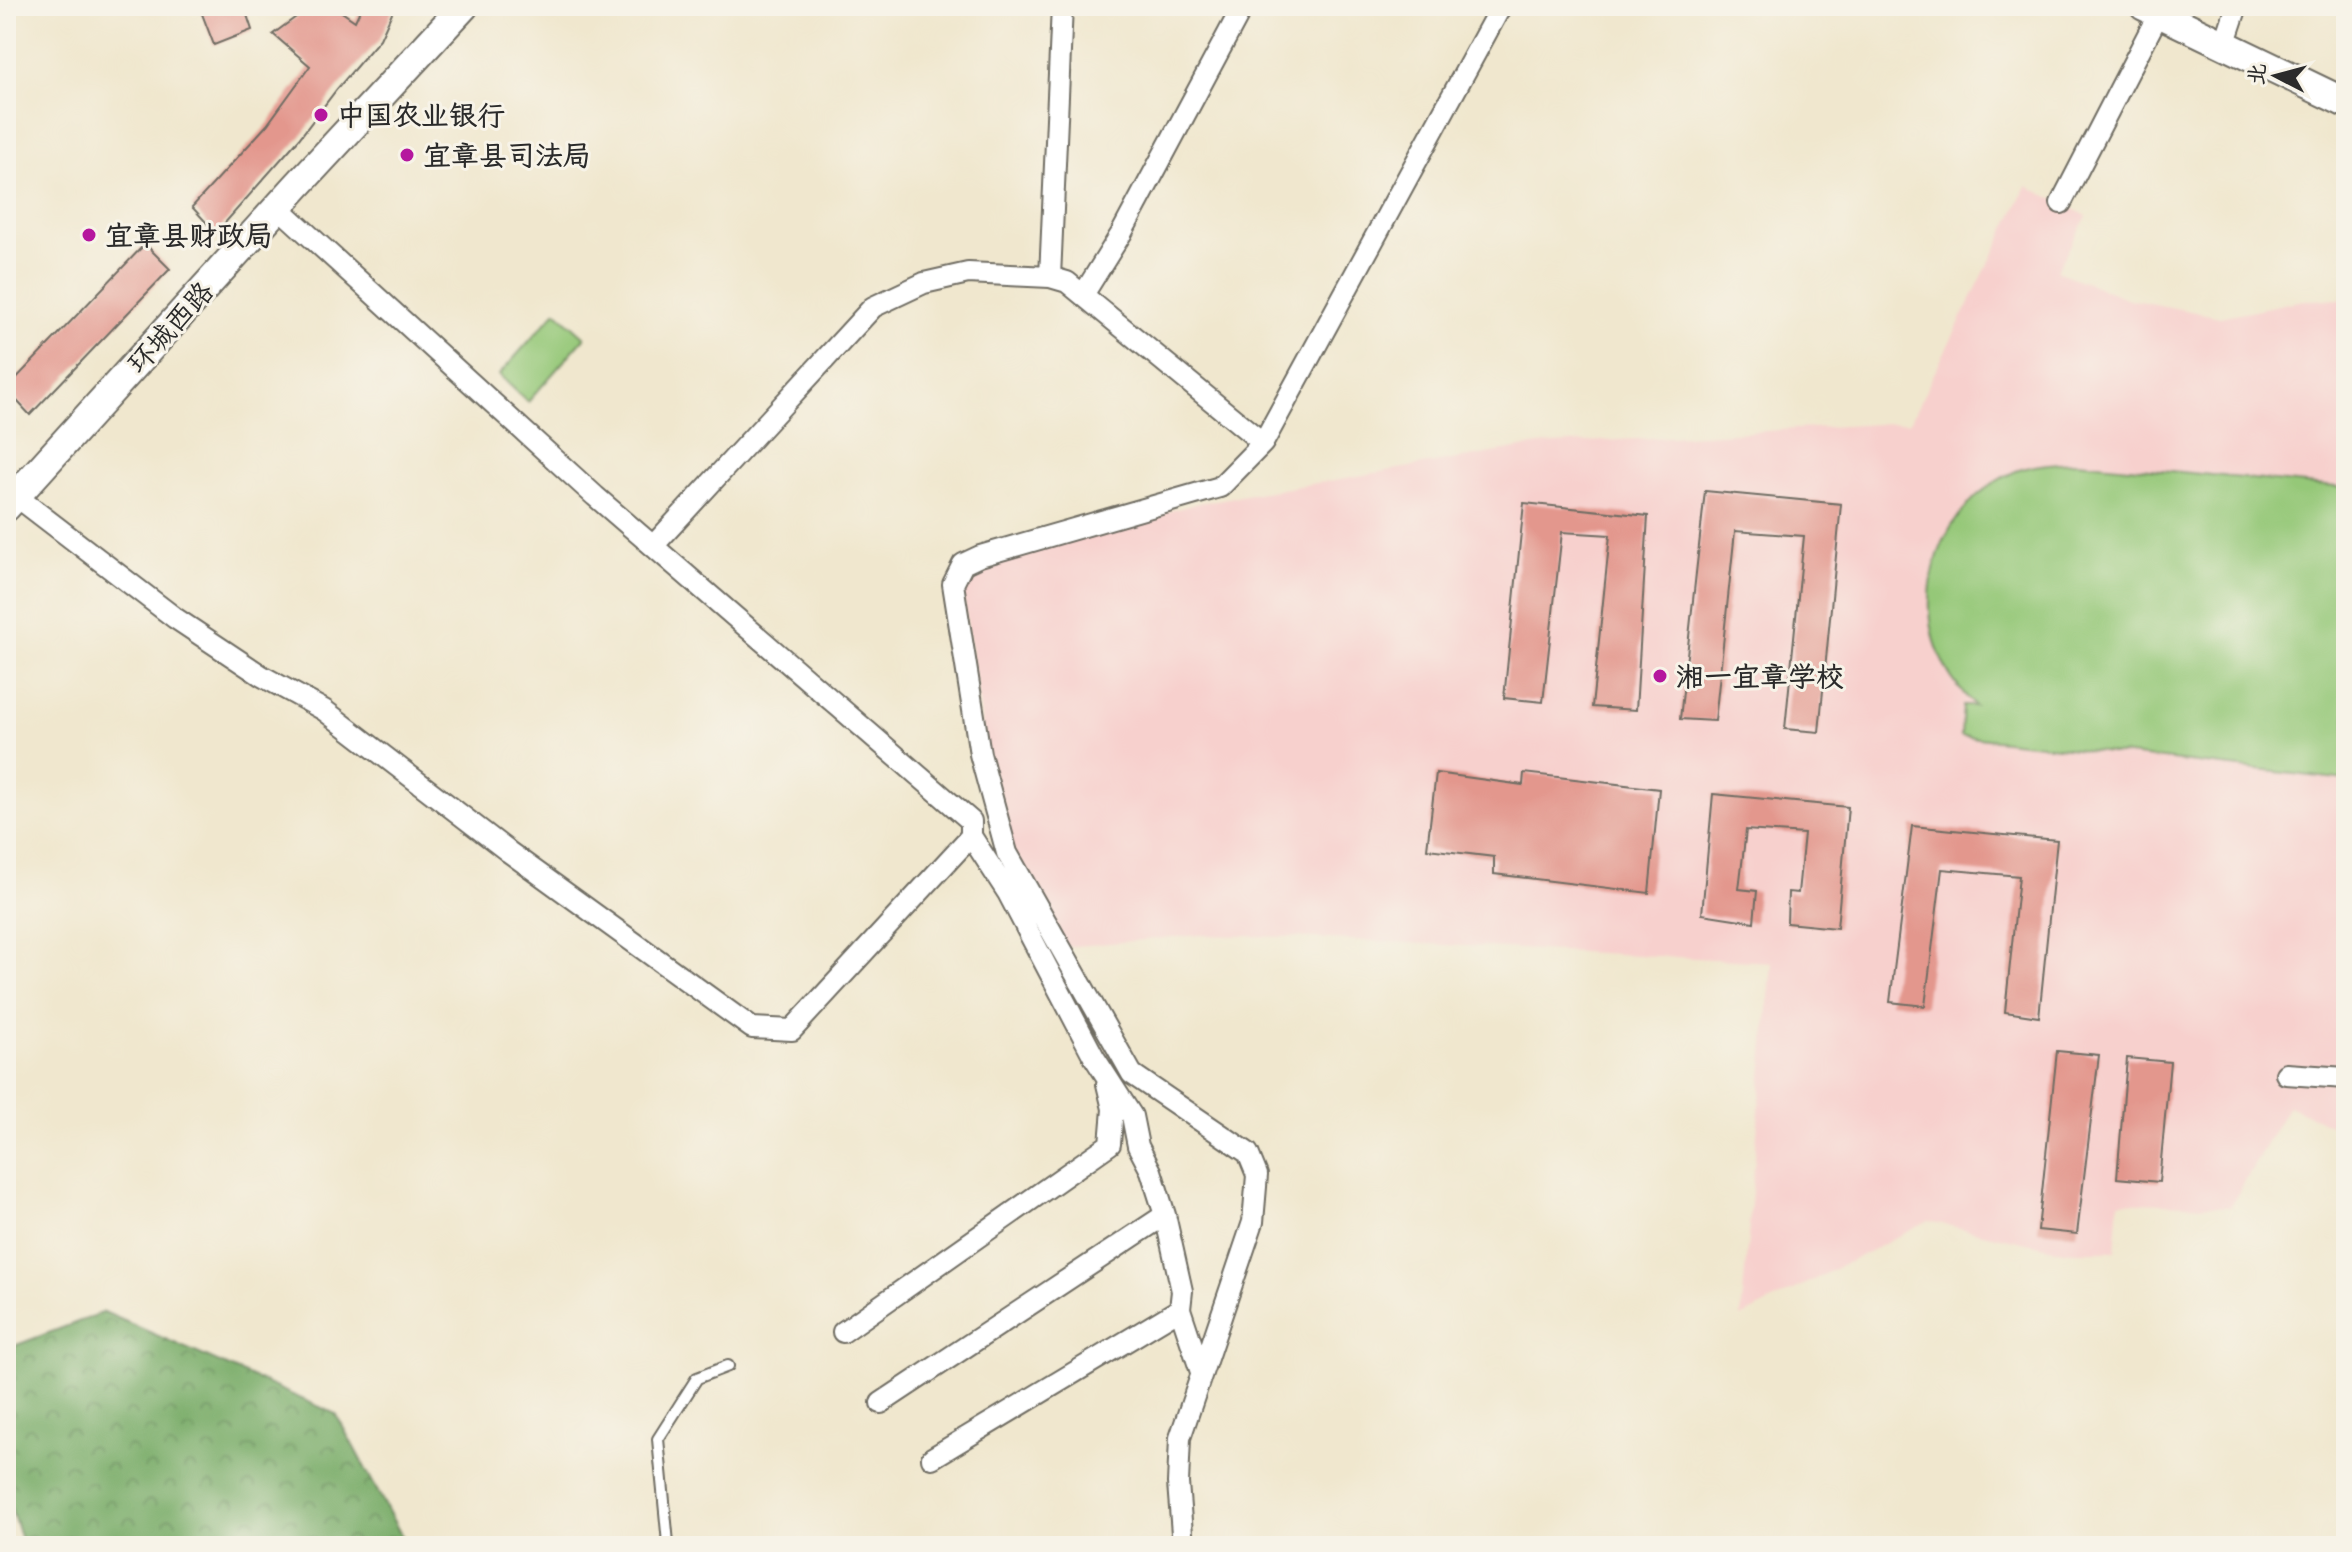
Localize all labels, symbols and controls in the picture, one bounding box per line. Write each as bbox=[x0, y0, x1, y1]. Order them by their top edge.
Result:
north arrow bbox=[2236, 36, 2316, 116]
text: 北 bbox=[2243, 62, 2276, 87]
place label: 中国农业银行 bbox=[337, 100, 505, 140]
marker: 中国农业银行 bbox=[312, 106, 330, 124]
place label: 宜章县司法局 bbox=[423, 140, 591, 180]
marker: 宜章县司法局 bbox=[398, 146, 416, 164]
place label: 宜章县财政局 bbox=[105, 220, 273, 260]
marker: 宜章县财政局 bbox=[80, 226, 98, 244]
street label: 环城西路 bbox=[121, 275, 226, 385]
place label: 湘一宜章学校 bbox=[1676, 661, 1844, 701]
marker: 湘一宜章学校 bbox=[1651, 667, 1669, 685]

